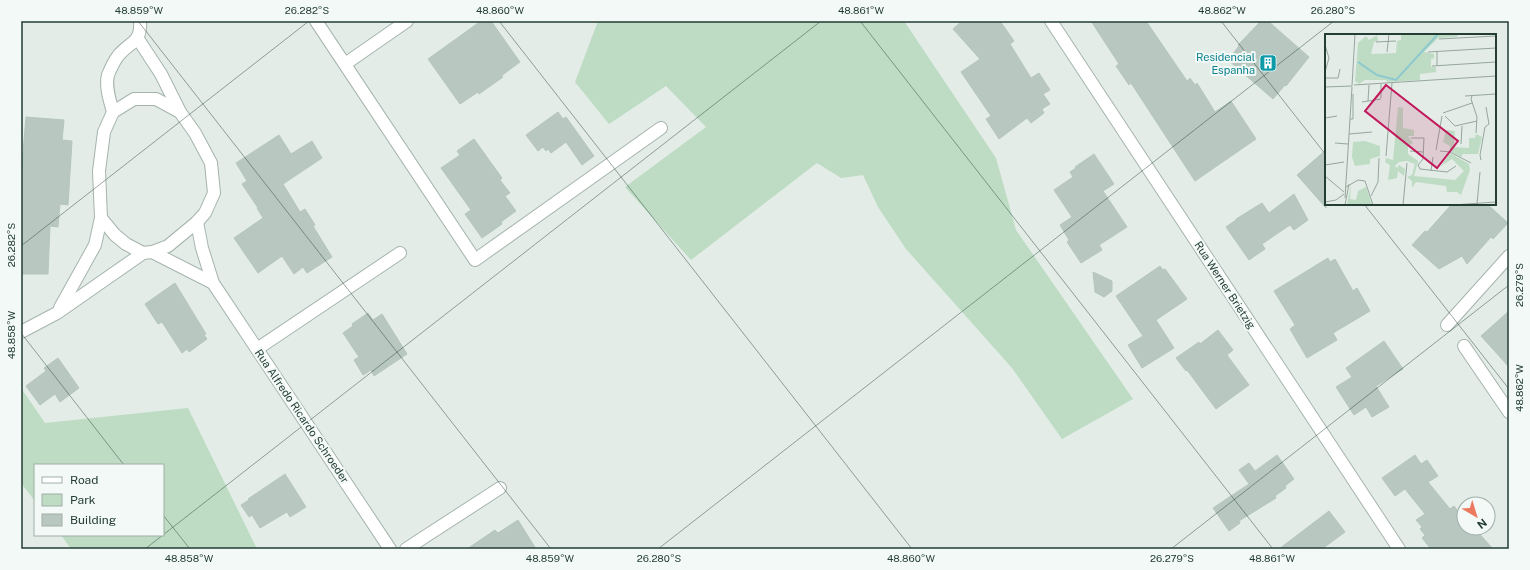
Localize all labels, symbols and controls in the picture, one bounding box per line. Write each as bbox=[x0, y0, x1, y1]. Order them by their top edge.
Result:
text: 48.859°W bbox=[115, 4, 164, 16]
text: 26.282°S bbox=[285, 4, 329, 16]
text: 48.860°W bbox=[476, 4, 524, 16]
text: 48.861°W bbox=[838, 4, 884, 16]
text: 48.862°W bbox=[1198, 4, 1246, 16]
text: 26.280°S bbox=[1311, 4, 1356, 16]
inset map bbox=[1325, 34, 1496, 205]
place label: Residencial Espanha bbox=[1196, 51, 1255, 76]
building icon: Residencial Espanha bbox=[1258, 53, 1278, 73]
text: 26.282°S bbox=[5, 223, 17, 267]
street label: Rua Werner Brietzig bbox=[1192, 239, 1258, 331]
text: 26.279°S bbox=[1513, 263, 1525, 307]
text: 48.858°W bbox=[5, 310, 17, 359]
street label: Rua Alfredo Ricardo Schroeder bbox=[253, 347, 351, 485]
text: 48.862°W bbox=[1513, 364, 1525, 412]
legend bbox=[34, 464, 164, 536]
text: Road bbox=[70, 473, 98, 487]
text: Park bbox=[70, 493, 96, 507]
north arrow bbox=[1456, 496, 1496, 536]
text: Building bbox=[70, 513, 116, 527]
text: N bbox=[1475, 517, 1489, 531]
text: 48.858°W bbox=[165, 552, 214, 564]
text: 48.859°W bbox=[526, 552, 575, 564]
text: 26.280°S bbox=[637, 552, 682, 564]
text: 48.860°W bbox=[887, 552, 935, 564]
text: 26.279°S bbox=[1150, 552, 1194, 564]
text: 48.861°W bbox=[1249, 552, 1295, 564]

